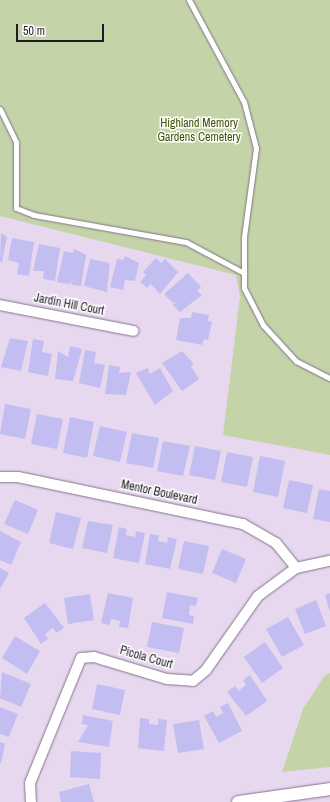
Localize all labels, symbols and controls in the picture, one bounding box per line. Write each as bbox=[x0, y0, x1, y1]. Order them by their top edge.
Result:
scale bar bbox=[18, 16, 106, 42]
text: 50 m bbox=[23, 23, 45, 39]
park label: Highland Memory Gardens Cemetery bbox=[157, 117, 241, 145]
street label: Jardin Hill Court bbox=[33, 291, 105, 319]
street label: Mentor Boulevard bbox=[120, 478, 198, 508]
street label: Picola Court bbox=[118, 644, 174, 672]

